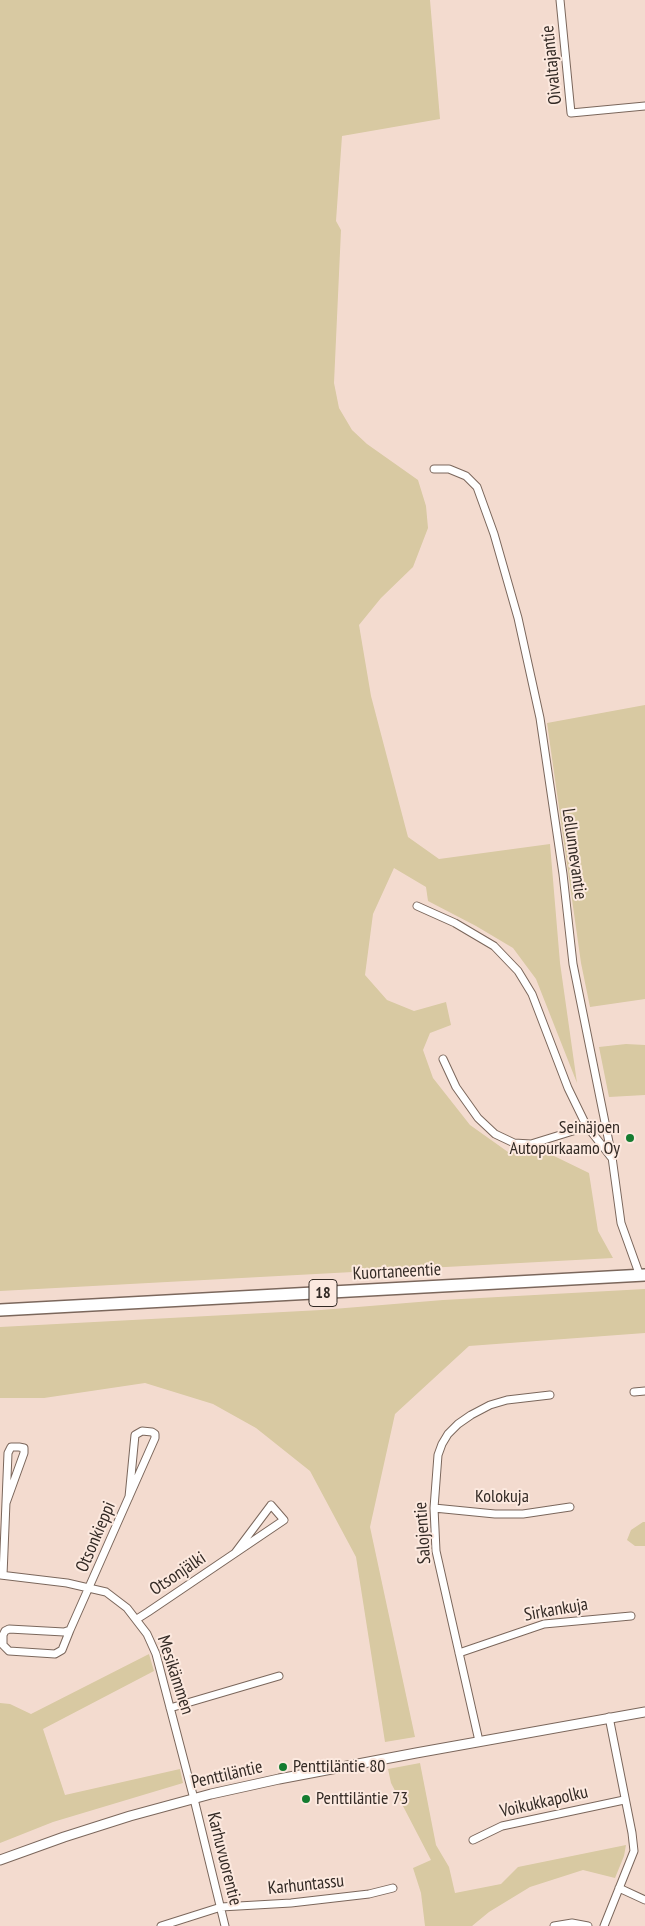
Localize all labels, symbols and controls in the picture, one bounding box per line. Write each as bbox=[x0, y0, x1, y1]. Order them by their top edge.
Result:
street label: Oivaltajantie bbox=[537, 24, 567, 106]
street label: Lellunnevantie bbox=[557, 807, 591, 901]
place label: Seinäjoen Autopurkaamo Oy bbox=[509, 1117, 620, 1160]
marker: Seinäjoen Autopurkaamo Oy bbox=[624, 1132, 636, 1144]
street label: Kuortaneentie bbox=[352, 1259, 442, 1285]
road number: 18 bbox=[309, 1280, 337, 1306]
street label: Kolokuja bbox=[475, 1486, 529, 1508]
street label: Otsonkieppi bbox=[72, 1498, 120, 1576]
street label: Salojentie bbox=[410, 1501, 436, 1565]
street label: Otsonjälki bbox=[146, 1548, 210, 1600]
street label: Sirkankuja bbox=[522, 1594, 590, 1626]
street label: Mesikämmen bbox=[152, 1633, 198, 1717]
street label: Penttiläntie bbox=[189, 1756, 265, 1794]
place label: Penttiläntie 80 bbox=[293, 1756, 385, 1778]
marker: Penttiläntie 80 bbox=[277, 1761, 289, 1773]
street label: Voikukkapolku bbox=[498, 1781, 590, 1823]
place label: Penttiläntie 73 bbox=[316, 1788, 408, 1810]
marker: Penttiläntie 73 bbox=[300, 1793, 312, 1805]
street label: Karhuvuorentie bbox=[202, 1810, 246, 1908]
street label: Karhuntassu bbox=[267, 1870, 345, 1900]

